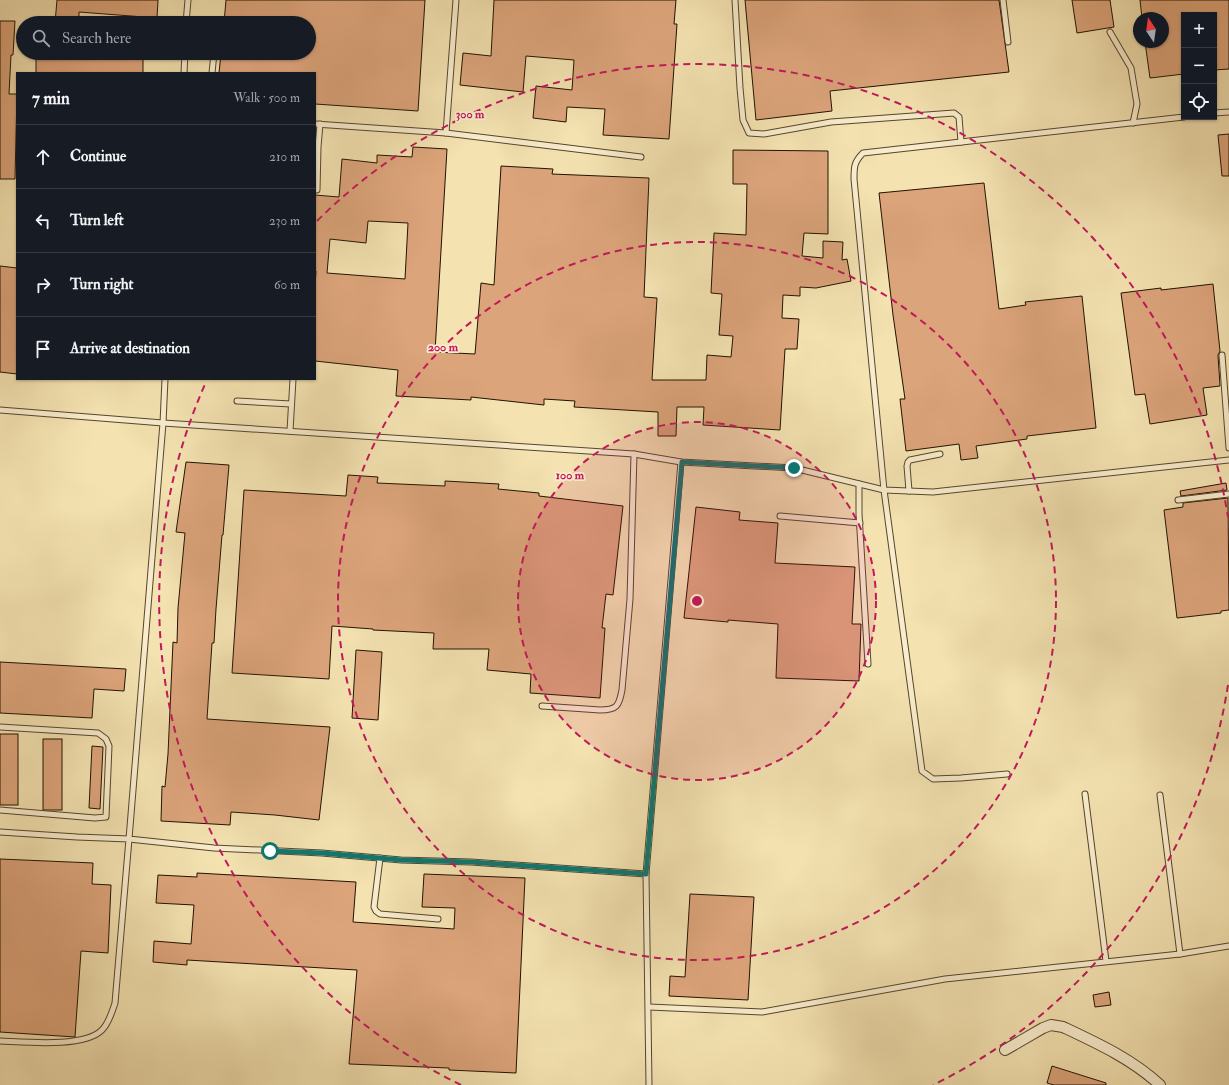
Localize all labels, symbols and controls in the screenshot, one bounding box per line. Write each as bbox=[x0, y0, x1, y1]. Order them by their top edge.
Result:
north arrow bbox=[1133, 12, 1169, 48]
map controls bbox=[1181, 12, 1217, 120]
button: + bbox=[1181, 12, 1217, 48]
search box bbox=[16, 16, 316, 60]
icon: search bbox=[30, 27, 52, 49]
text: Search here bbox=[62, 29, 131, 48]
button: − bbox=[1181, 48, 1217, 84]
button: locate bbox=[1181, 84, 1217, 120]
text: 7 min bbox=[32, 88, 70, 109]
text: Walk · 500 m bbox=[233, 90, 300, 106]
text: 300 m bbox=[456, 107, 485, 122]
icon: ahead bbox=[32, 146, 54, 168]
text: Continue bbox=[70, 147, 126, 166]
text: 210 m bbox=[269, 149, 300, 165]
icon: left bbox=[32, 210, 54, 232]
text: Turn left bbox=[70, 211, 124, 230]
text: 230 m bbox=[269, 213, 300, 229]
icon: right bbox=[32, 274, 54, 296]
text: Turn right bbox=[70, 275, 133, 294]
text: 60 m bbox=[274, 277, 300, 293]
icon: arrive bbox=[32, 338, 54, 360]
text: Arrive at destination bbox=[70, 339, 190, 358]
text: 200 m bbox=[428, 340, 459, 355]
route end bbox=[785, 459, 803, 477]
text: 100 m bbox=[556, 468, 585, 483]
centre of rings bbox=[690, 594, 704, 608]
route start bbox=[261, 842, 279, 860]

